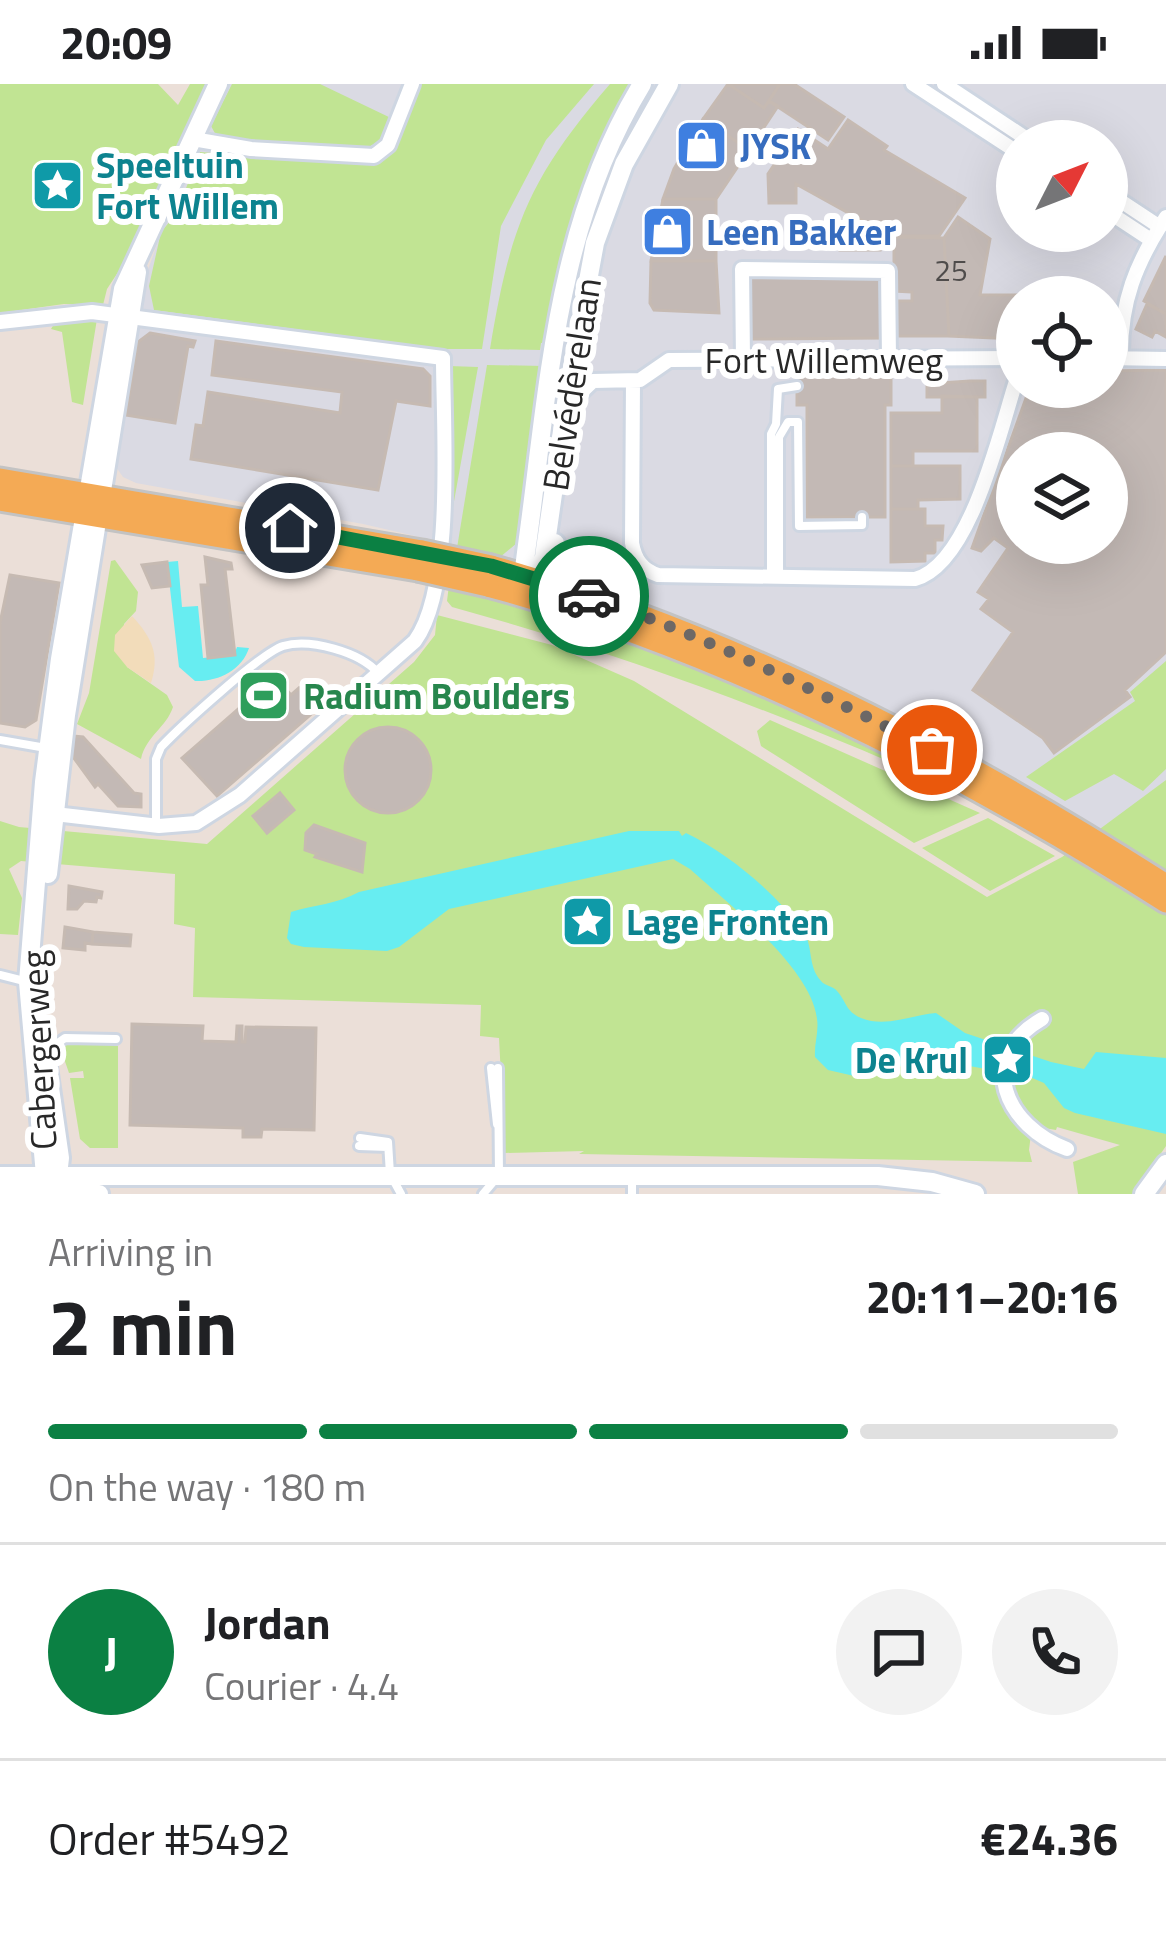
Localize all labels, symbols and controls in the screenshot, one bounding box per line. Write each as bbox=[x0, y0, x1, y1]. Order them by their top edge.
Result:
text: 20:09 bbox=[60, 8, 172, 76]
shop icon: JYSK bbox=[673, 117, 729, 173]
place label: JYSK bbox=[740, 118, 811, 173]
north arrow bbox=[996, 120, 1128, 252]
map controls bbox=[996, 120, 1128, 564]
place label: Speeltuin Fort Willem bbox=[96, 137, 279, 233]
place icon: Speeltuin Fort Willem bbox=[29, 157, 85, 213]
shop icon: Leen Bakker bbox=[639, 203, 695, 259]
place label: Leen Bakker bbox=[706, 204, 896, 259]
house number: 25 bbox=[934, 247, 968, 293]
street label: Belvédèrelaan bbox=[527, 273, 615, 495]
button: locate bbox=[996, 276, 1128, 408]
street label: Fort Willemweg bbox=[705, 332, 943, 387]
button: layers bbox=[996, 432, 1128, 564]
pin bbox=[239, 477, 341, 579]
icon: home bbox=[257, 495, 323, 561]
courier bbox=[529, 536, 649, 656]
icon: car bbox=[556, 563, 622, 629]
sports icon: Radium Boulders bbox=[236, 667, 292, 723]
place label: Radium Boulders bbox=[303, 668, 570, 723]
pin bbox=[881, 699, 983, 801]
icon: bag bbox=[899, 717, 965, 783]
place icon: Lage Fronten bbox=[559, 893, 615, 949]
place label: Lage Fronten bbox=[626, 894, 829, 949]
street label: Cabergerweg bbox=[5, 949, 71, 1151]
place icon: De Krul bbox=[979, 1031, 1035, 1087]
place label: De Krul bbox=[855, 1032, 968, 1087]
text: Arriving in bbox=[48, 1222, 213, 1281]
text: 20:11–20:16 bbox=[866, 1262, 1118, 1330]
text: 2 min bbox=[48, 1267, 238, 1385]
text: On the way · 180 m bbox=[48, 1457, 366, 1516]
text: Jordan bbox=[204, 1588, 331, 1656]
button: chat bbox=[836, 1589, 962, 1715]
button: phone bbox=[992, 1589, 1118, 1715]
text: J bbox=[104, 1618, 118, 1686]
text: Courier · 4.4 bbox=[204, 1656, 399, 1715]
text: Order #5492 bbox=[48, 1804, 291, 1872]
text: €24.36 bbox=[980, 1804, 1118, 1872]

